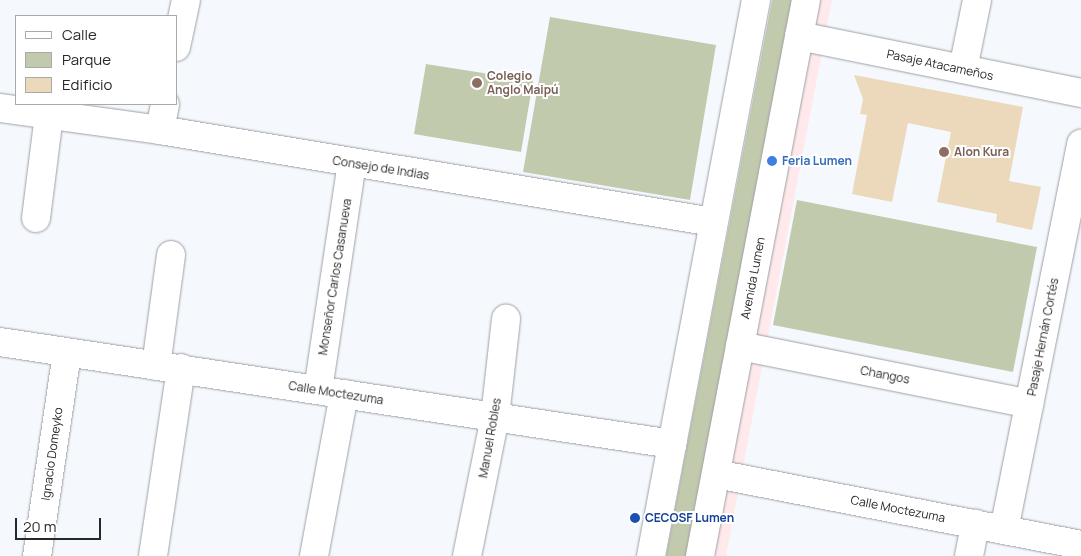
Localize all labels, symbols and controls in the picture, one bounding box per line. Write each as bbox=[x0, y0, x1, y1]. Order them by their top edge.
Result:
legend bbox=[15, 15, 178, 105]
text: Calle bbox=[62, 24, 97, 45]
street label: Pasaje Atacameños bbox=[885, 47, 995, 83]
text: Parque bbox=[62, 49, 111, 70]
place label: Colegio Anglo Maipú bbox=[487, 69, 559, 97]
text: Edificio bbox=[62, 74, 112, 95]
marker: Colegio Anglo Maipú bbox=[471, 77, 483, 89]
place label: Alon Kura bbox=[954, 145, 1009, 159]
marker: Alon Kura bbox=[938, 146, 950, 158]
street label: Consejo de Indias bbox=[332, 153, 430, 183]
place label: Feria Lumen bbox=[782, 154, 852, 168]
marker: Feria Lumen bbox=[766, 155, 778, 167]
street label: Monseñor Carlos Casanueva bbox=[316, 198, 354, 356]
street label: Avenida Lumen bbox=[738, 236, 768, 320]
street label: Pasaje Hernán Cortés bbox=[1024, 277, 1062, 397]
street label: Changos bbox=[859, 363, 911, 387]
street label: Calle Moctezuma bbox=[287, 378, 385, 408]
street label: Manuel Robles bbox=[476, 397, 504, 479]
street label: Ignacio Domeyko bbox=[38, 407, 66, 501]
street label: Calle Moctezuma bbox=[850, 493, 946, 525]
scale bar bbox=[18, 508, 104, 540]
place label: CECOSF Lumen bbox=[645, 511, 734, 525]
marker: CECOSF Lumen bbox=[629, 512, 641, 524]
text: 20 m bbox=[23, 516, 56, 537]

